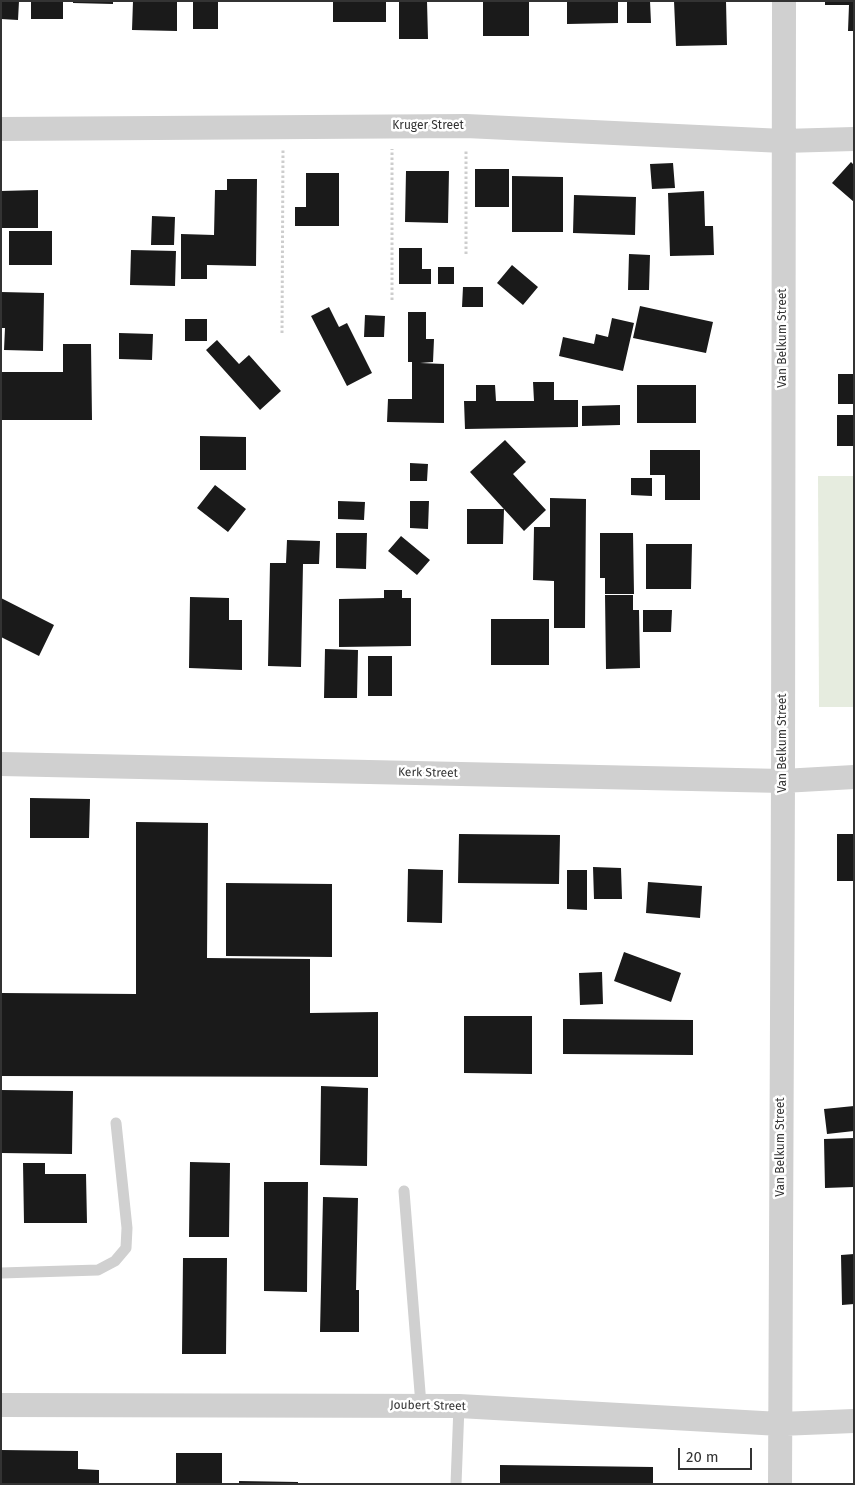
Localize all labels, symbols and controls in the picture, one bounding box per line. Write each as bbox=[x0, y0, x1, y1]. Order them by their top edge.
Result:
street label: Kruger Street bbox=[392, 119, 464, 133]
street label: Van Belkum Street bbox=[776, 288, 790, 388]
street label: Van Belkum Street bbox=[776, 693, 790, 793]
street label: Kerk Street bbox=[398, 765, 458, 781]
street label: Van Belkum Street bbox=[774, 1097, 788, 1197]
street label: Joubert Street bbox=[390, 1398, 466, 1414]
scale bar bbox=[680, 1438, 754, 1470]
text: 20 m bbox=[686, 1448, 719, 1466]

